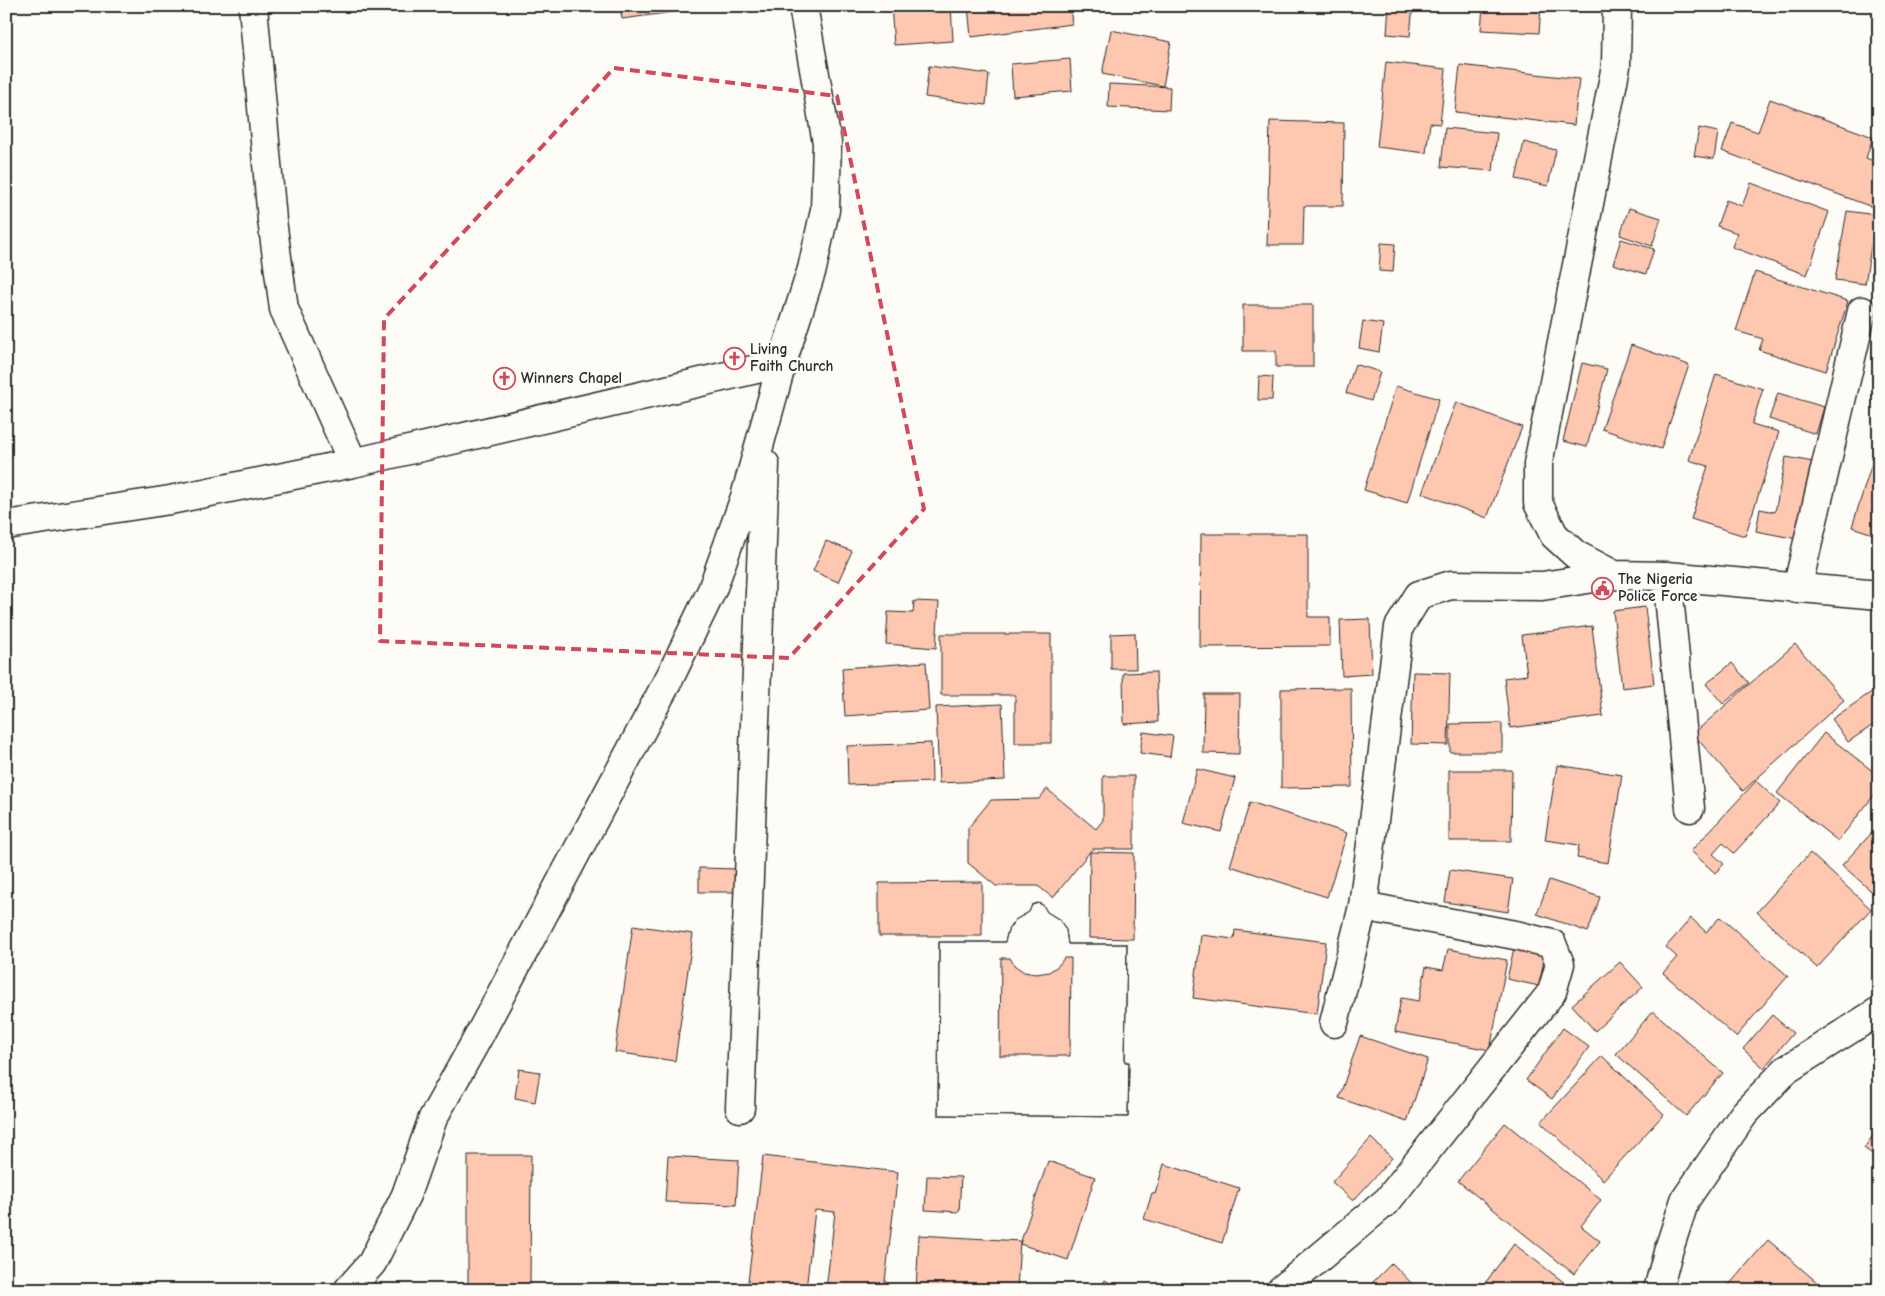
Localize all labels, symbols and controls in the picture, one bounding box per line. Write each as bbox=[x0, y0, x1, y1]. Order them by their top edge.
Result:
place label: Living Faith Church bbox=[750, 340, 834, 375]
church icon: Living Faith Church bbox=[722, 346, 746, 370]
church icon: Winners Chapel bbox=[493, 366, 517, 390]
place label: Winners Chapel bbox=[521, 369, 622, 387]
place label: The Nigeria Police Force bbox=[1618, 570, 1697, 605]
public building icon: The Nigeria Police Force bbox=[1590, 576, 1614, 600]

